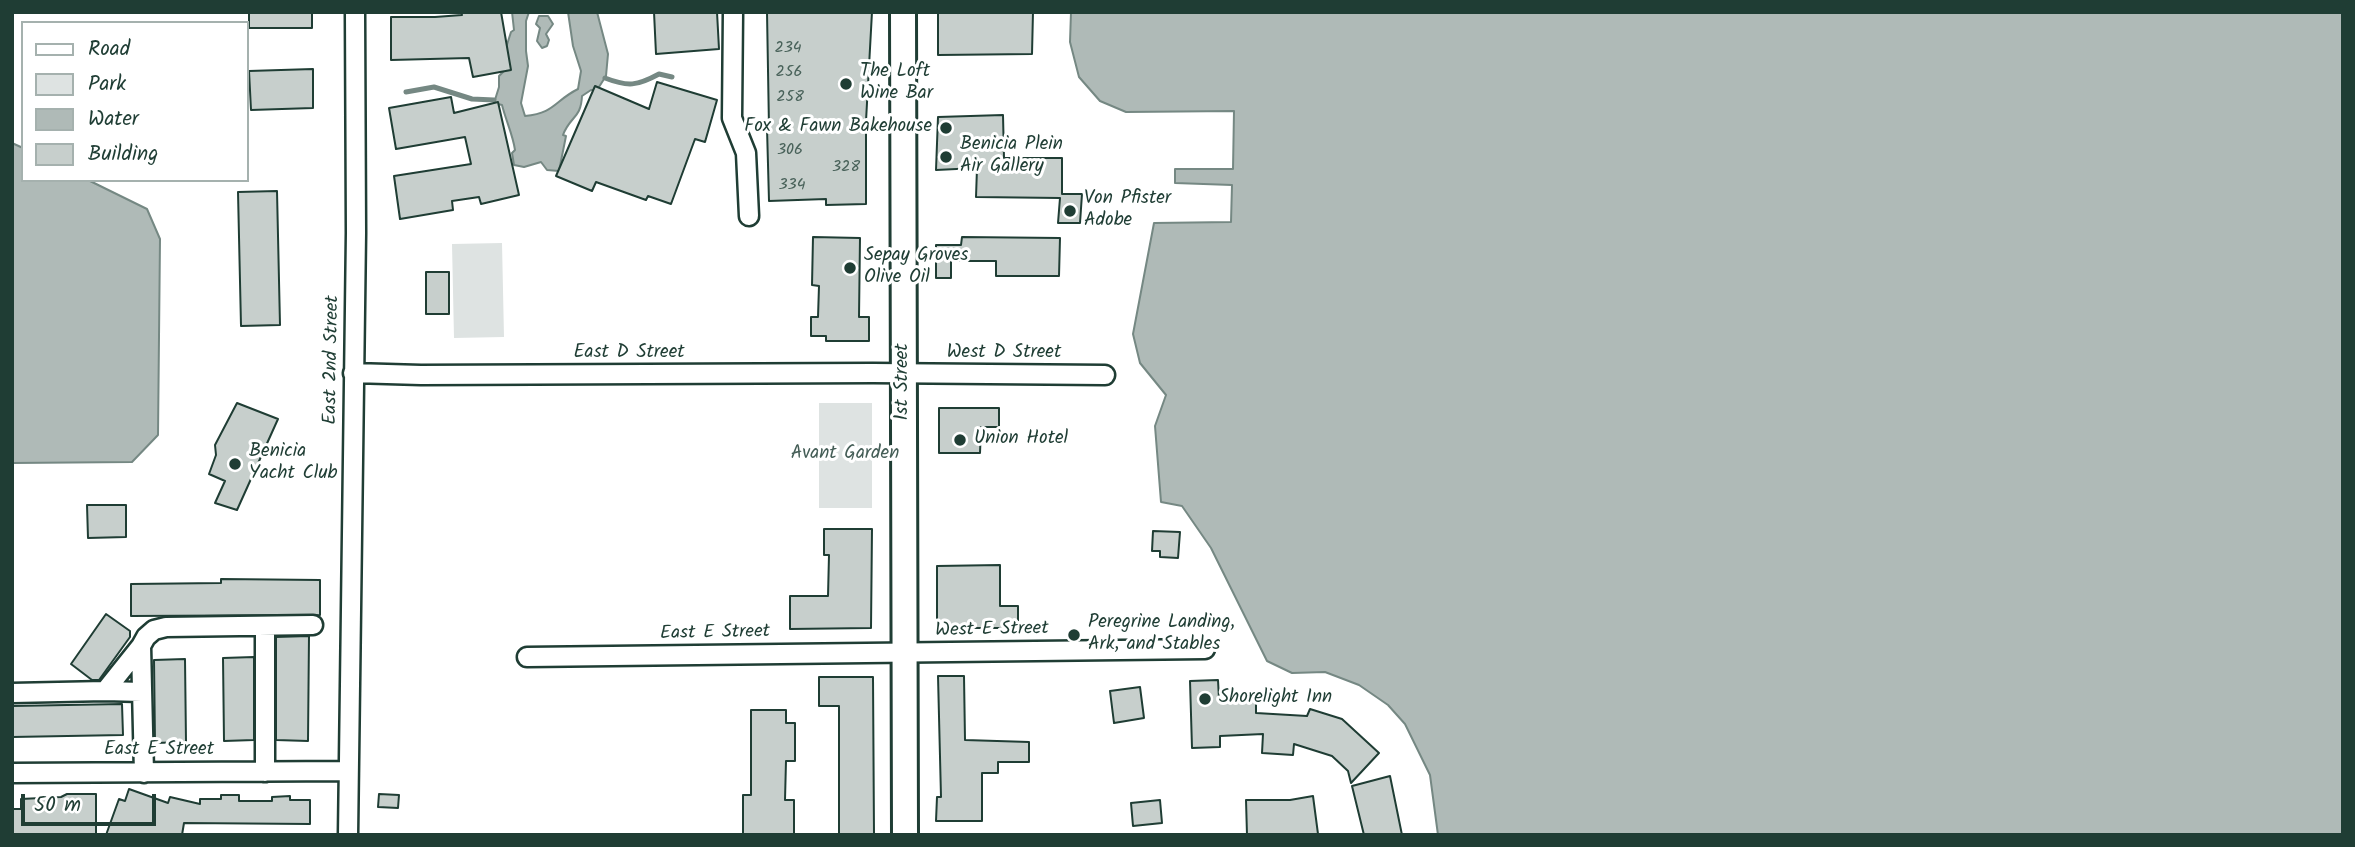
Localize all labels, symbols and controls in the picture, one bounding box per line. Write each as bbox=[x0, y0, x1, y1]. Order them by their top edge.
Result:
legend bbox=[21, 21, 248, 182]
text: Road bbox=[88, 33, 130, 66]
house number: 234 bbox=[774, 39, 802, 59]
place label: The Loft Wine Bar bbox=[860, 62, 933, 106]
house number: 256 bbox=[776, 63, 802, 83]
text: Park bbox=[88, 68, 126, 101]
marker: The Loft Wine Bar bbox=[838, 76, 854, 92]
house number: 258 bbox=[776, 88, 804, 108]
text: Water bbox=[88, 103, 139, 136]
place label: Fox & Fawn Bakehouse bbox=[744, 117, 932, 139]
marker: Fox & Fawn Bakehouse bbox=[938, 120, 954, 136]
place label: Benicia Plein Air Gallery bbox=[960, 135, 1063, 179]
text: Building bbox=[88, 138, 158, 171]
house number: 306 bbox=[777, 141, 803, 161]
marker: Benicia Plein Air Gallery bbox=[938, 149, 954, 165]
house number: 328 bbox=[832, 158, 860, 178]
house number: 334 bbox=[778, 176, 806, 196]
place label: Von Pfister Adobe bbox=[1084, 189, 1171, 233]
marker: Von Pfister Adobe bbox=[1062, 203, 1078, 219]
place label: Sepay Groves Olive Oil bbox=[864, 246, 968, 290]
marker: Sepay Groves Olive Oil bbox=[842, 260, 858, 276]
street label: East 2nd Street bbox=[320, 295, 346, 425]
street label: East D Street bbox=[573, 343, 685, 365]
street label: 1st Street bbox=[893, 343, 915, 421]
street label: West D Street bbox=[947, 343, 1061, 365]
place label: Union Hotel bbox=[974, 429, 1068, 451]
marker: Union Hotel bbox=[952, 432, 968, 448]
place label: Benicia Yacht Club bbox=[249, 442, 338, 486]
park label: Avant Garden bbox=[791, 444, 899, 466]
marker: Benicia Yacht Club bbox=[227, 456, 243, 472]
place label: Peregrine Landing, Ark, and Stables bbox=[1088, 613, 1235, 657]
street label: West E Street bbox=[935, 619, 1049, 643]
street label: East E Street bbox=[660, 622, 770, 646]
marker: Peregrine Landing, Ark, and Stables bbox=[1066, 627, 1082, 643]
place label: Shorelight Inn bbox=[1219, 688, 1332, 710]
marker: Shorelight Inn bbox=[1197, 691, 1213, 707]
street label: East E Street bbox=[104, 740, 214, 762]
scale bar bbox=[24, 780, 159, 824]
text: 50 m bbox=[34, 789, 81, 822]

